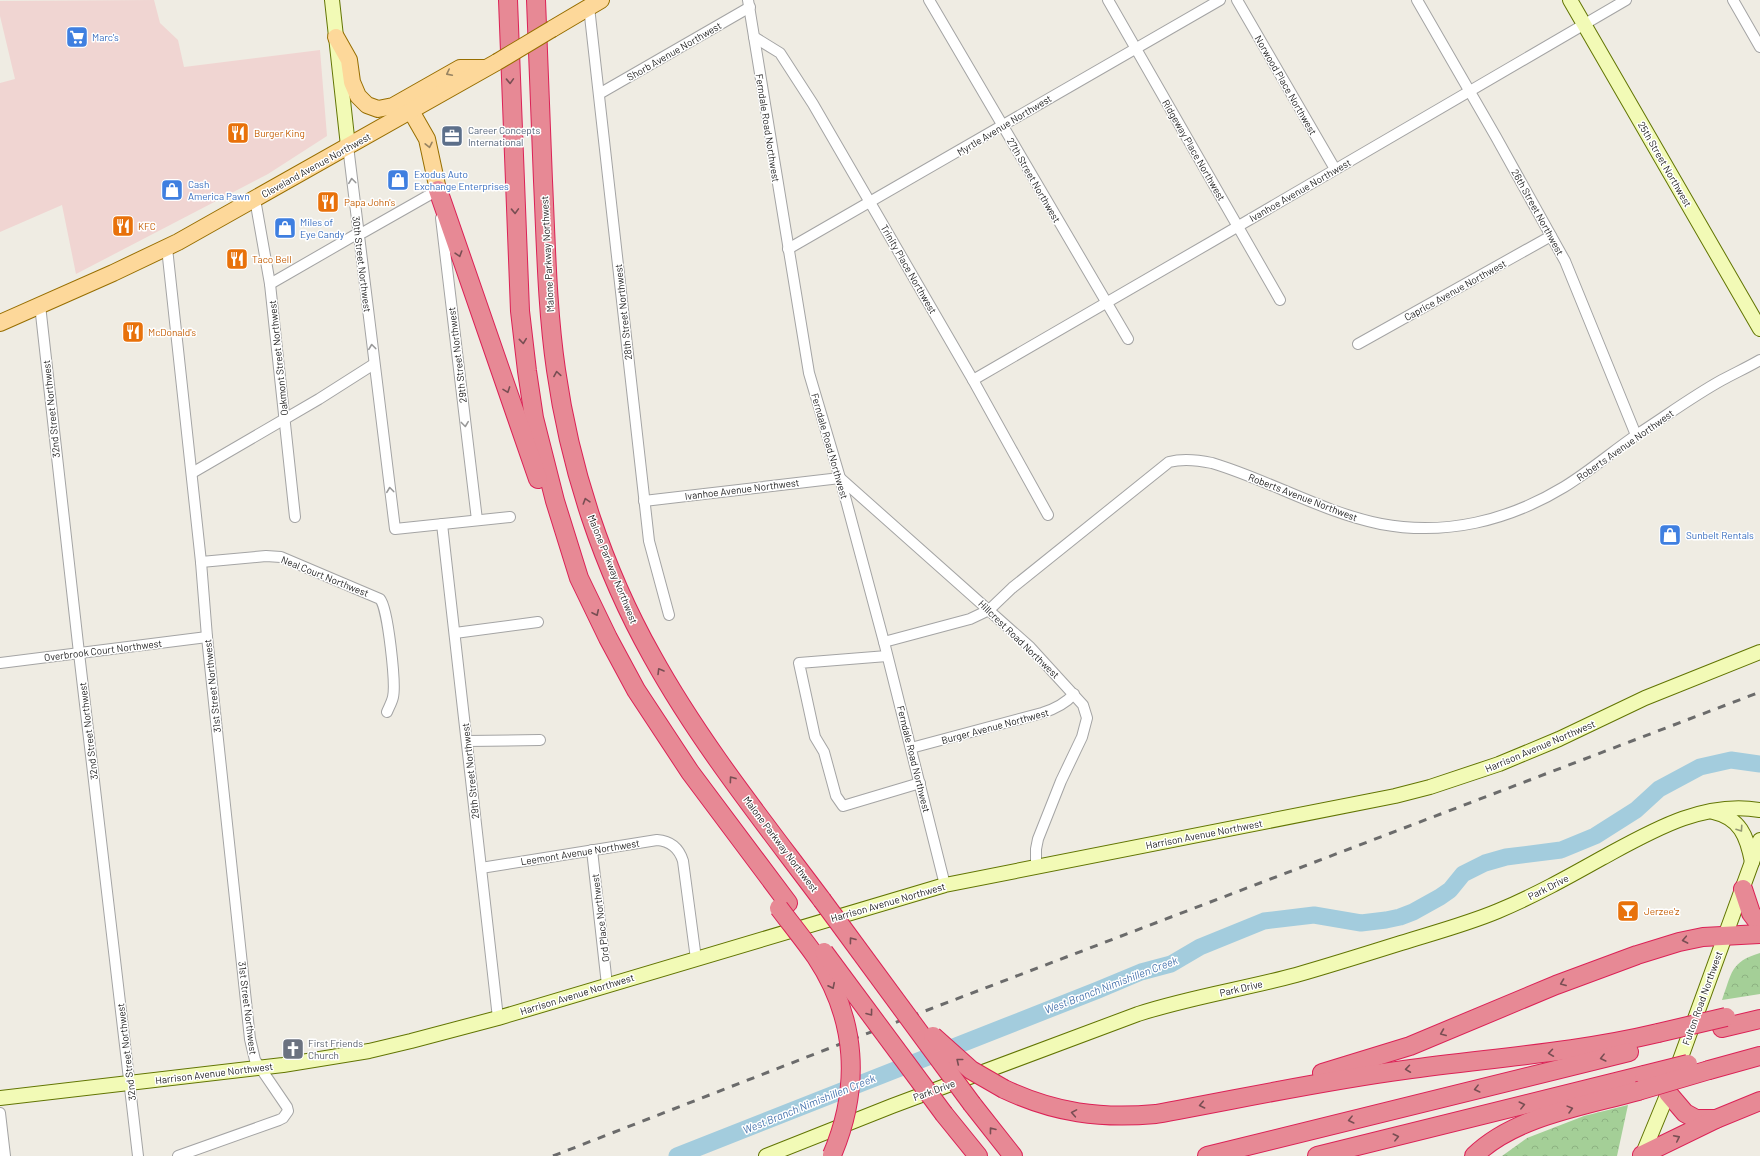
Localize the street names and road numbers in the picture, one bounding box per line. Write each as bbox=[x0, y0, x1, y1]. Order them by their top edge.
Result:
street label: Shorb Avenue Northwest bbox=[625, 19, 724, 83]
street label: Norwood Place Northwest bbox=[1253, 33, 1320, 137]
street label: Ferndale Road Northwest bbox=[754, 73, 783, 183]
street label: Myrtle Avenue Northwest bbox=[955, 92, 1054, 158]
street label: Ridgeway Place Northwest bbox=[1160, 97, 1228, 203]
street label: 25th Street Northwest bbox=[1636, 119, 1694, 209]
street label: Cleveland Avenue Northwest bbox=[259, 130, 373, 200]
street label: 27th Street Northwest bbox=[1005, 135, 1063, 225]
street label: Ivanhoe Avenue Northwest bbox=[1247, 156, 1353, 224]
street label: 26th Street Northwest bbox=[1509, 167, 1567, 257]
street label: Malone Parkway Northwest bbox=[538, 195, 556, 313]
street label: 30th Street Northwest bbox=[350, 215, 374, 313]
street label: Trinity Place Northwest bbox=[879, 222, 940, 316]
street label: Caprice Avenue Northwest bbox=[1402, 257, 1508, 323]
street label: 28th Street Northwest bbox=[612, 263, 634, 361]
street label: Oakmont Street Northwest bbox=[266, 299, 290, 416]
street label: 29th Street Northwest bbox=[445, 306, 469, 404]
street label: 32nd Street Northwest bbox=[40, 359, 62, 458]
street label: Ferndale Road Northwest bbox=[809, 392, 851, 501]
street label: Roberts Avenue Northwest bbox=[1574, 407, 1676, 483]
street label: Roberts Avenue Northwest bbox=[1247, 471, 1360, 524]
street label: Ivanhoe Avenue Northwest bbox=[684, 476, 800, 502]
street label: Malone Parkway Northwest bbox=[586, 513, 641, 626]
street label: Neal Court Northwest bbox=[279, 553, 371, 599]
street label: Hillcrest Road Northwest bbox=[976, 597, 1062, 681]
street label: Overbrook Court Northwest bbox=[43, 637, 163, 663]
street label: 31st Street Northwest bbox=[201, 638, 223, 733]
street label: 32nd Street Northwest bbox=[76, 681, 100, 780]
street label: Ferndale Road Northwest bbox=[895, 704, 933, 814]
street label: Burger Avenue Northwest bbox=[940, 706, 1050, 746]
street label: Harrison Avenue Northwest bbox=[1483, 717, 1597, 775]
street label: 29th Street Northwest bbox=[459, 722, 481, 820]
street label: Malone Parkway Northwest bbox=[741, 794, 821, 895]
street label: Harrison Avenue Northwest bbox=[1145, 817, 1264, 851]
street label: Leemont Avenue Northwest bbox=[520, 837, 641, 867]
street label: Park Drive bbox=[1526, 872, 1570, 902]
street label: Ord Place Northwest bbox=[589, 873, 611, 963]
street label: Harrison Avenue Northwest bbox=[829, 880, 947, 924]
street label: Fulton Road Northwest bbox=[1679, 949, 1725, 1047]
street label: 31st Street Northwest bbox=[236, 961, 260, 1056]
street label: Harrison Avenue Northwest bbox=[519, 971, 636, 1017]
street label: Park Drive bbox=[1218, 977, 1264, 999]
street label: 32nd Street Northwest bbox=[114, 1002, 138, 1101]
street label: Harrison Avenue Northwest bbox=[154, 1060, 274, 1086]
street label: Park Drive bbox=[911, 1077, 957, 1103]

